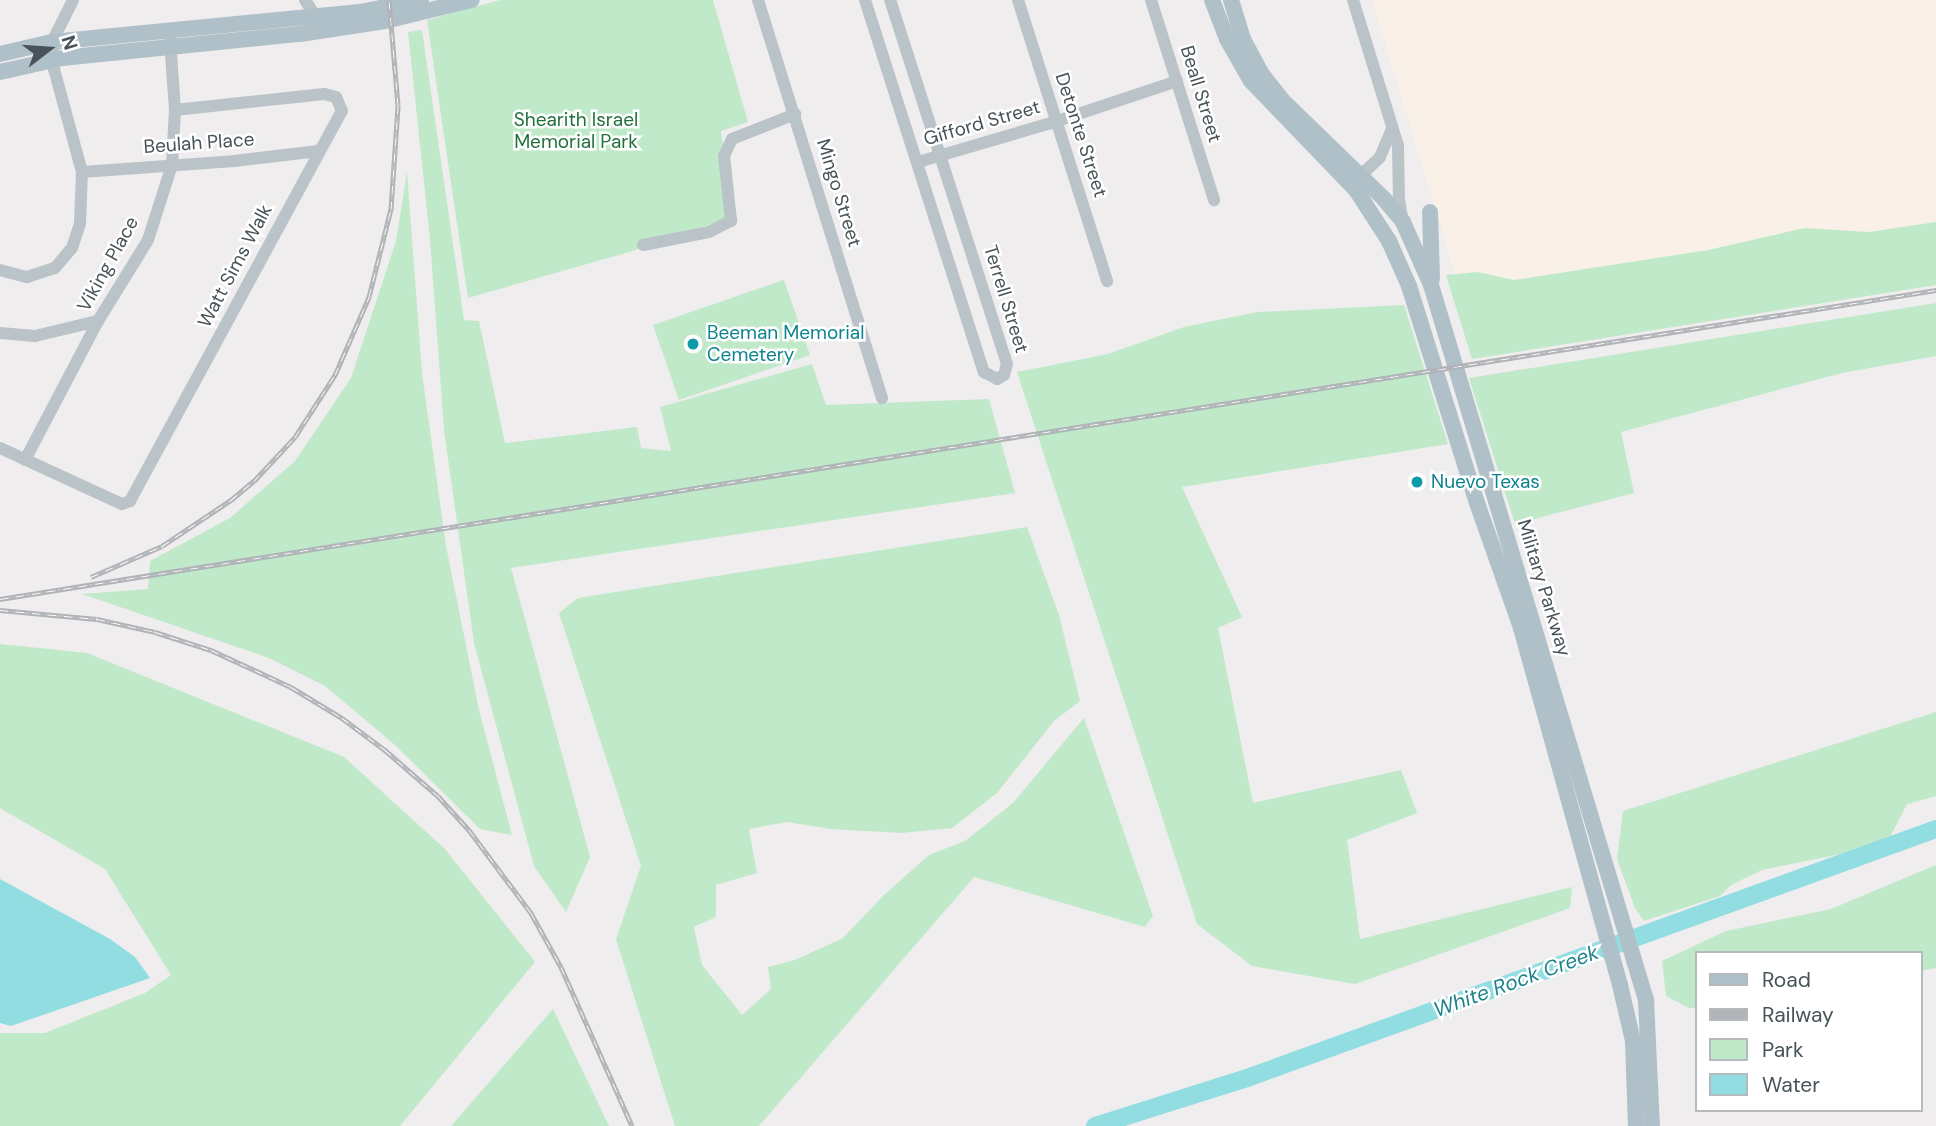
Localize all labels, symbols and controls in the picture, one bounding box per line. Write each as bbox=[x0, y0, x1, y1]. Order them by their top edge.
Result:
north arrow bbox=[14, 14, 84, 84]
text: N bbox=[56, 32, 84, 53]
street label: Beall Street bbox=[1175, 43, 1227, 145]
street label: Detonte Street bbox=[1050, 70, 1112, 200]
street label: Gifford Street bbox=[921, 95, 1043, 151]
park label: Shearith Israel Memorial Park bbox=[514, 109, 638, 153]
street label: Beulah Place bbox=[143, 128, 255, 158]
street label: Mingo Street bbox=[812, 136, 866, 250]
street label: Watt Sims Walk bbox=[193, 201, 277, 331]
street label: Viking Place bbox=[73, 212, 143, 316]
street label: Terrell Street bbox=[979, 242, 1033, 356]
place label: Beeman Memorial Cemetery bbox=[707, 322, 864, 366]
marker: Beeman Memorial Cemetery bbox=[685, 336, 701, 352]
place label: Nuevo Texas bbox=[1431, 471, 1540, 493]
marker: Nuevo Texas bbox=[1409, 474, 1425, 490]
street label: Military Parkway bbox=[1512, 517, 1576, 659]
water label: White Rock Creek bbox=[1430, 939, 1602, 1023]
legend bbox=[1694, 951, 1922, 1112]
text: Road bbox=[1762, 966, 1811, 994]
text: Railway bbox=[1762, 1001, 1834, 1029]
text: Park bbox=[1762, 1036, 1803, 1064]
text: Water bbox=[1762, 1071, 1820, 1099]

